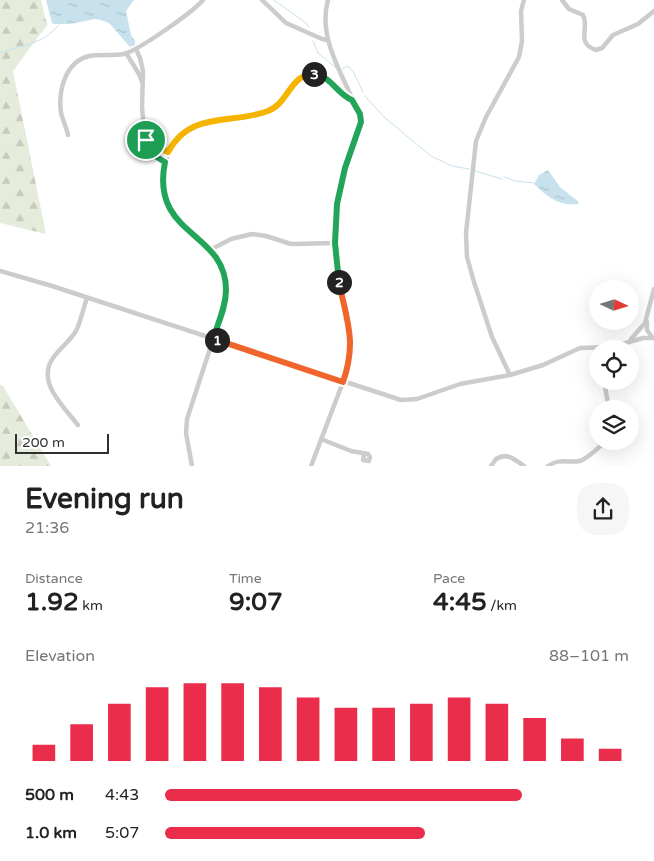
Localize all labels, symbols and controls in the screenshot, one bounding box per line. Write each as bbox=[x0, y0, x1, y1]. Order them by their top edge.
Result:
pin: 3 bbox=[302, 62, 326, 86]
text: 3 bbox=[310, 66, 319, 83]
pin bbox=[125, 119, 167, 161]
icon: arrive bbox=[132, 126, 160, 154]
pin: 2 bbox=[326, 270, 352, 294]
text: 2 bbox=[335, 274, 344, 291]
north arrow bbox=[589, 280, 639, 330]
map controls bbox=[589, 280, 639, 450]
pin: 1 bbox=[204, 328, 230, 352]
text: 1 bbox=[213, 332, 222, 349]
button: locate bbox=[589, 340, 639, 390]
button: layers bbox=[589, 400, 639, 450]
scale bar bbox=[15, 431, 109, 454]
text: 200 m bbox=[22, 434, 65, 451]
text: Evening run bbox=[25, 482, 184, 516]
button: share bbox=[577, 483, 629, 535]
text: 21:36 bbox=[25, 518, 69, 538]
text: Distance bbox=[25, 570, 83, 587]
text: Time bbox=[229, 570, 262, 587]
text: Pace bbox=[433, 570, 465, 587]
text: 1.92 bbox=[25, 587, 79, 617]
text: 9:07 bbox=[229, 587, 283, 617]
text: 4:45 bbox=[433, 587, 487, 617]
text: km bbox=[79, 597, 103, 614]
text: /km bbox=[487, 597, 517, 614]
text: Elevation bbox=[25, 646, 95, 666]
text: 88–101 m bbox=[549, 646, 629, 666]
text: 500 m bbox=[25, 785, 74, 805]
text: 4:43 bbox=[105, 785, 139, 805]
text: 1.0 km bbox=[25, 823, 77, 843]
text: 5:07 bbox=[105, 823, 139, 843]

